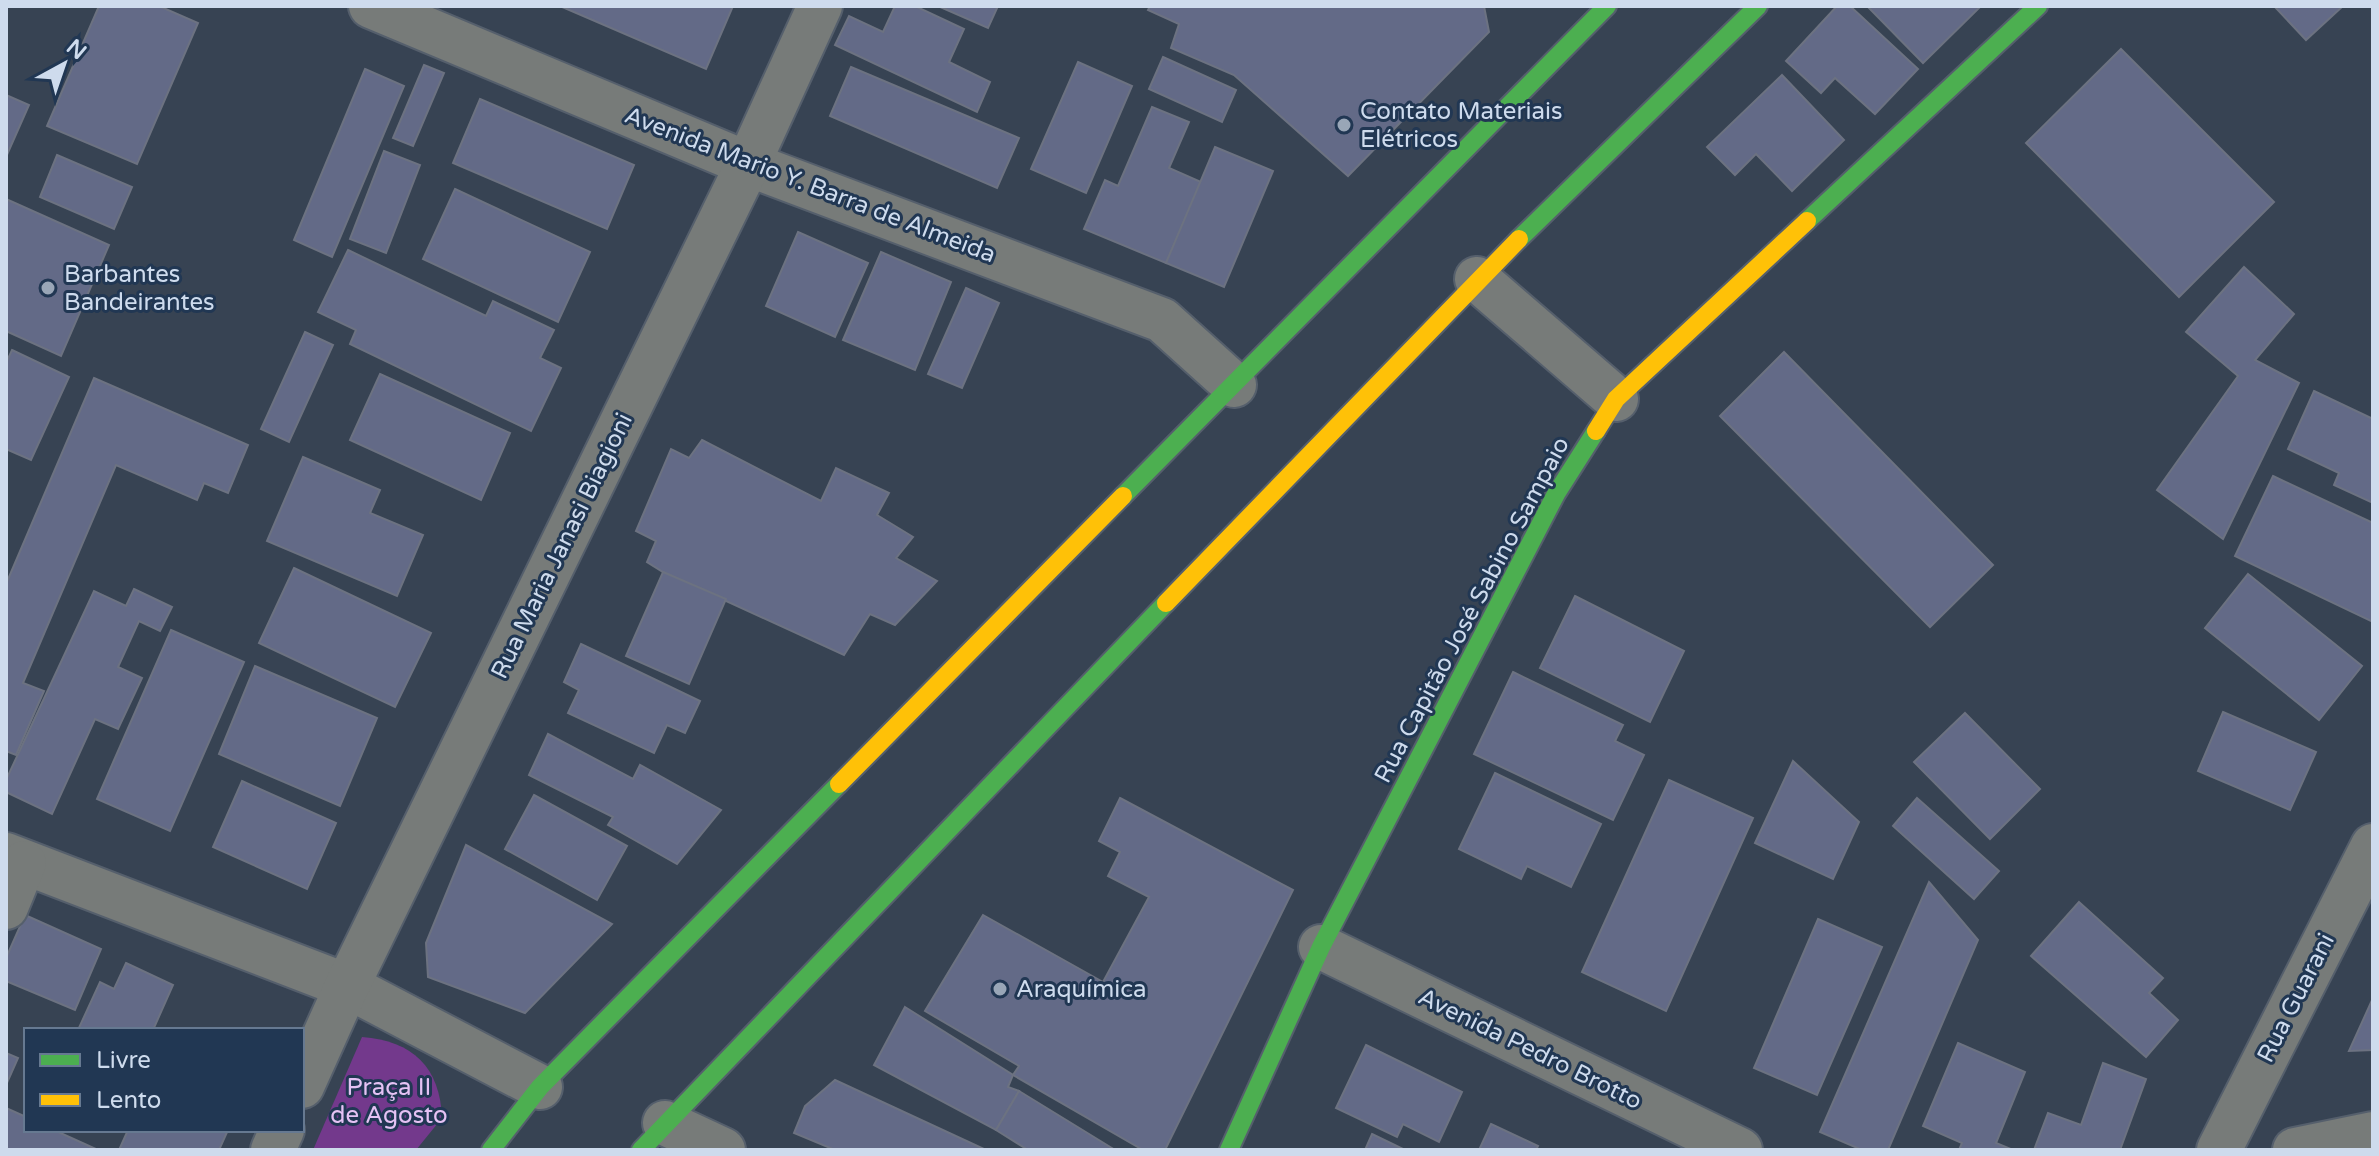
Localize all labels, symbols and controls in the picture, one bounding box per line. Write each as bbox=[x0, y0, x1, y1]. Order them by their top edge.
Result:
north arrow bbox=[24, 24, 104, 104]
text: N bbox=[61, 34, 91, 65]
place label: Contato Materiais Elétricos bbox=[1360, 97, 1563, 154]
street label: Avenida Mario Y. Barra de Almeida bbox=[620, 101, 1000, 269]
marker: Contato Materiais Elétricos bbox=[1335, 116, 1353, 134]
place label: Barbantes Bandeirantes bbox=[64, 260, 215, 317]
marker: Barbantes Bandeirantes bbox=[39, 279, 57, 297]
street label: Rua Maria Janasi Biagioni bbox=[485, 409, 639, 683]
street label: Rua Capitão José Sabino Sampaio bbox=[1368, 432, 1576, 788]
street label: Rua Guarani bbox=[2251, 929, 2341, 1067]
place label: Araquímica bbox=[1016, 975, 1146, 1004]
marker: Araquímica bbox=[991, 980, 1009, 998]
street label: Avenida Pedro Brotto bbox=[1413, 982, 1647, 1116]
legend bbox=[24, 1028, 304, 1132]
text: Livre bbox=[96, 1046, 151, 1075]
park label: Praça II de Agosto bbox=[330, 1073, 448, 1130]
text: Lento bbox=[96, 1086, 161, 1115]

